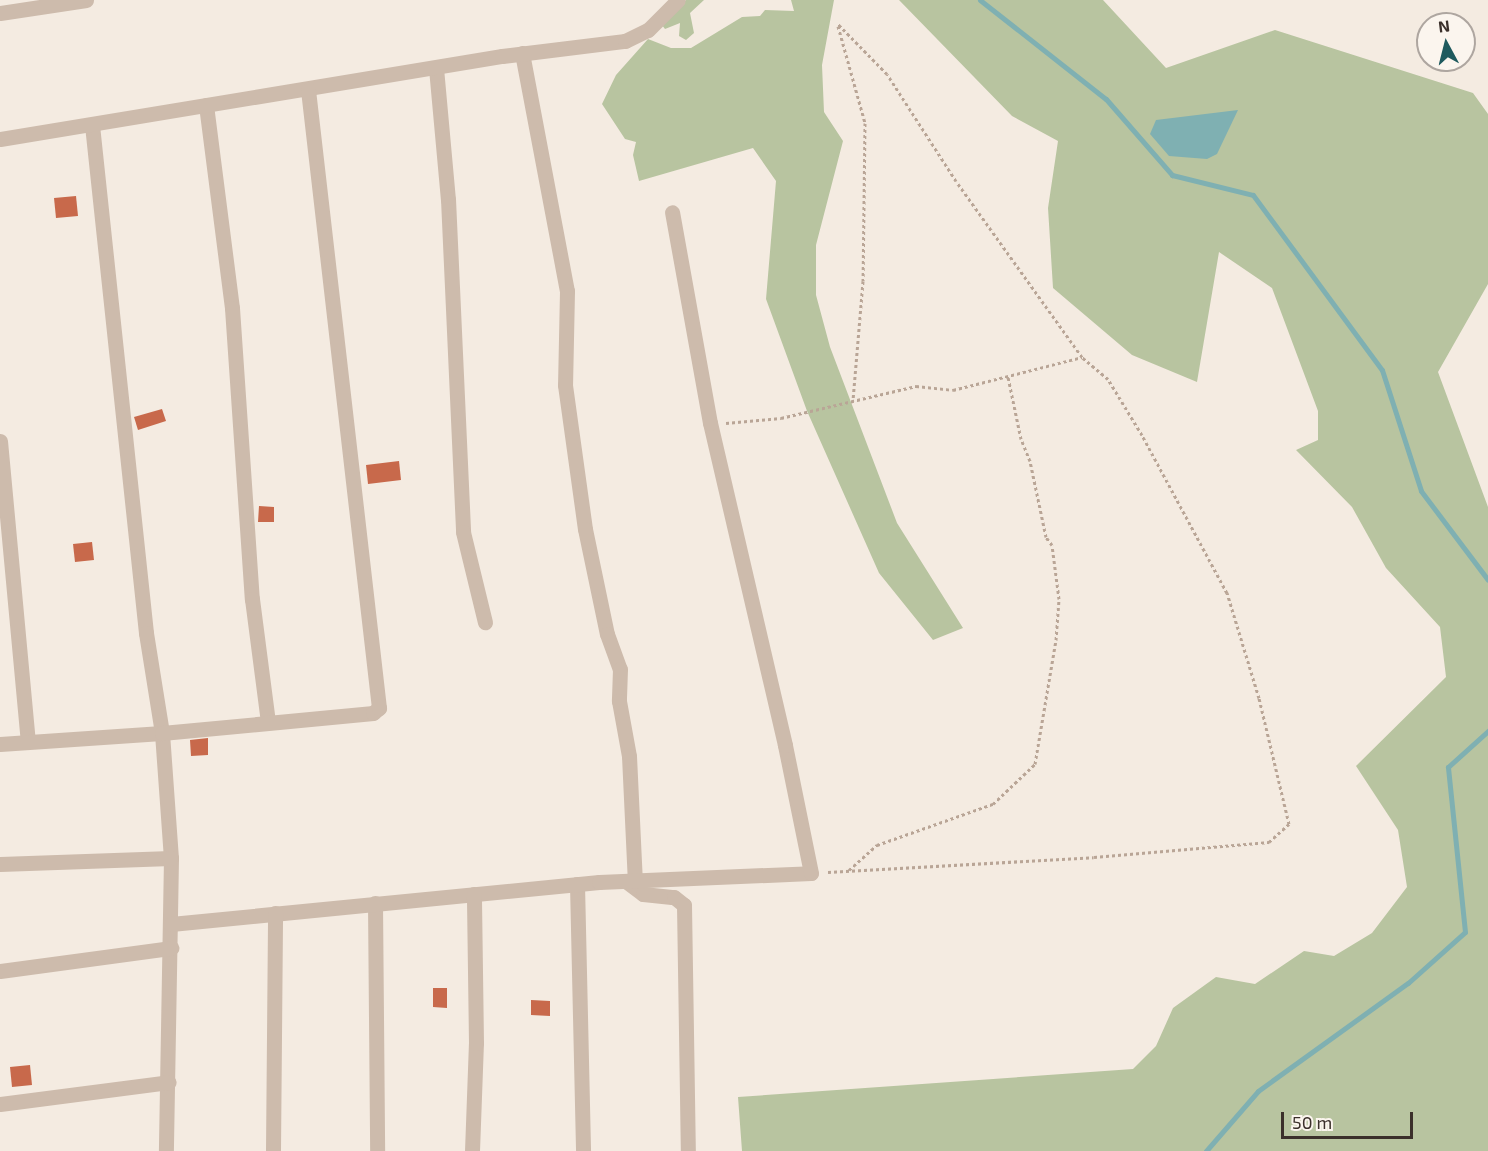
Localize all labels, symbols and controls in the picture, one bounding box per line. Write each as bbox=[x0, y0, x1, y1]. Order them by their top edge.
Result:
north arrow bbox=[1416, 12, 1476, 72]
text: N bbox=[1437, 15, 1451, 36]
scale bar bbox=[1284, 1100, 1416, 1138]
text: 50 m bbox=[1292, 1111, 1332, 1133]

